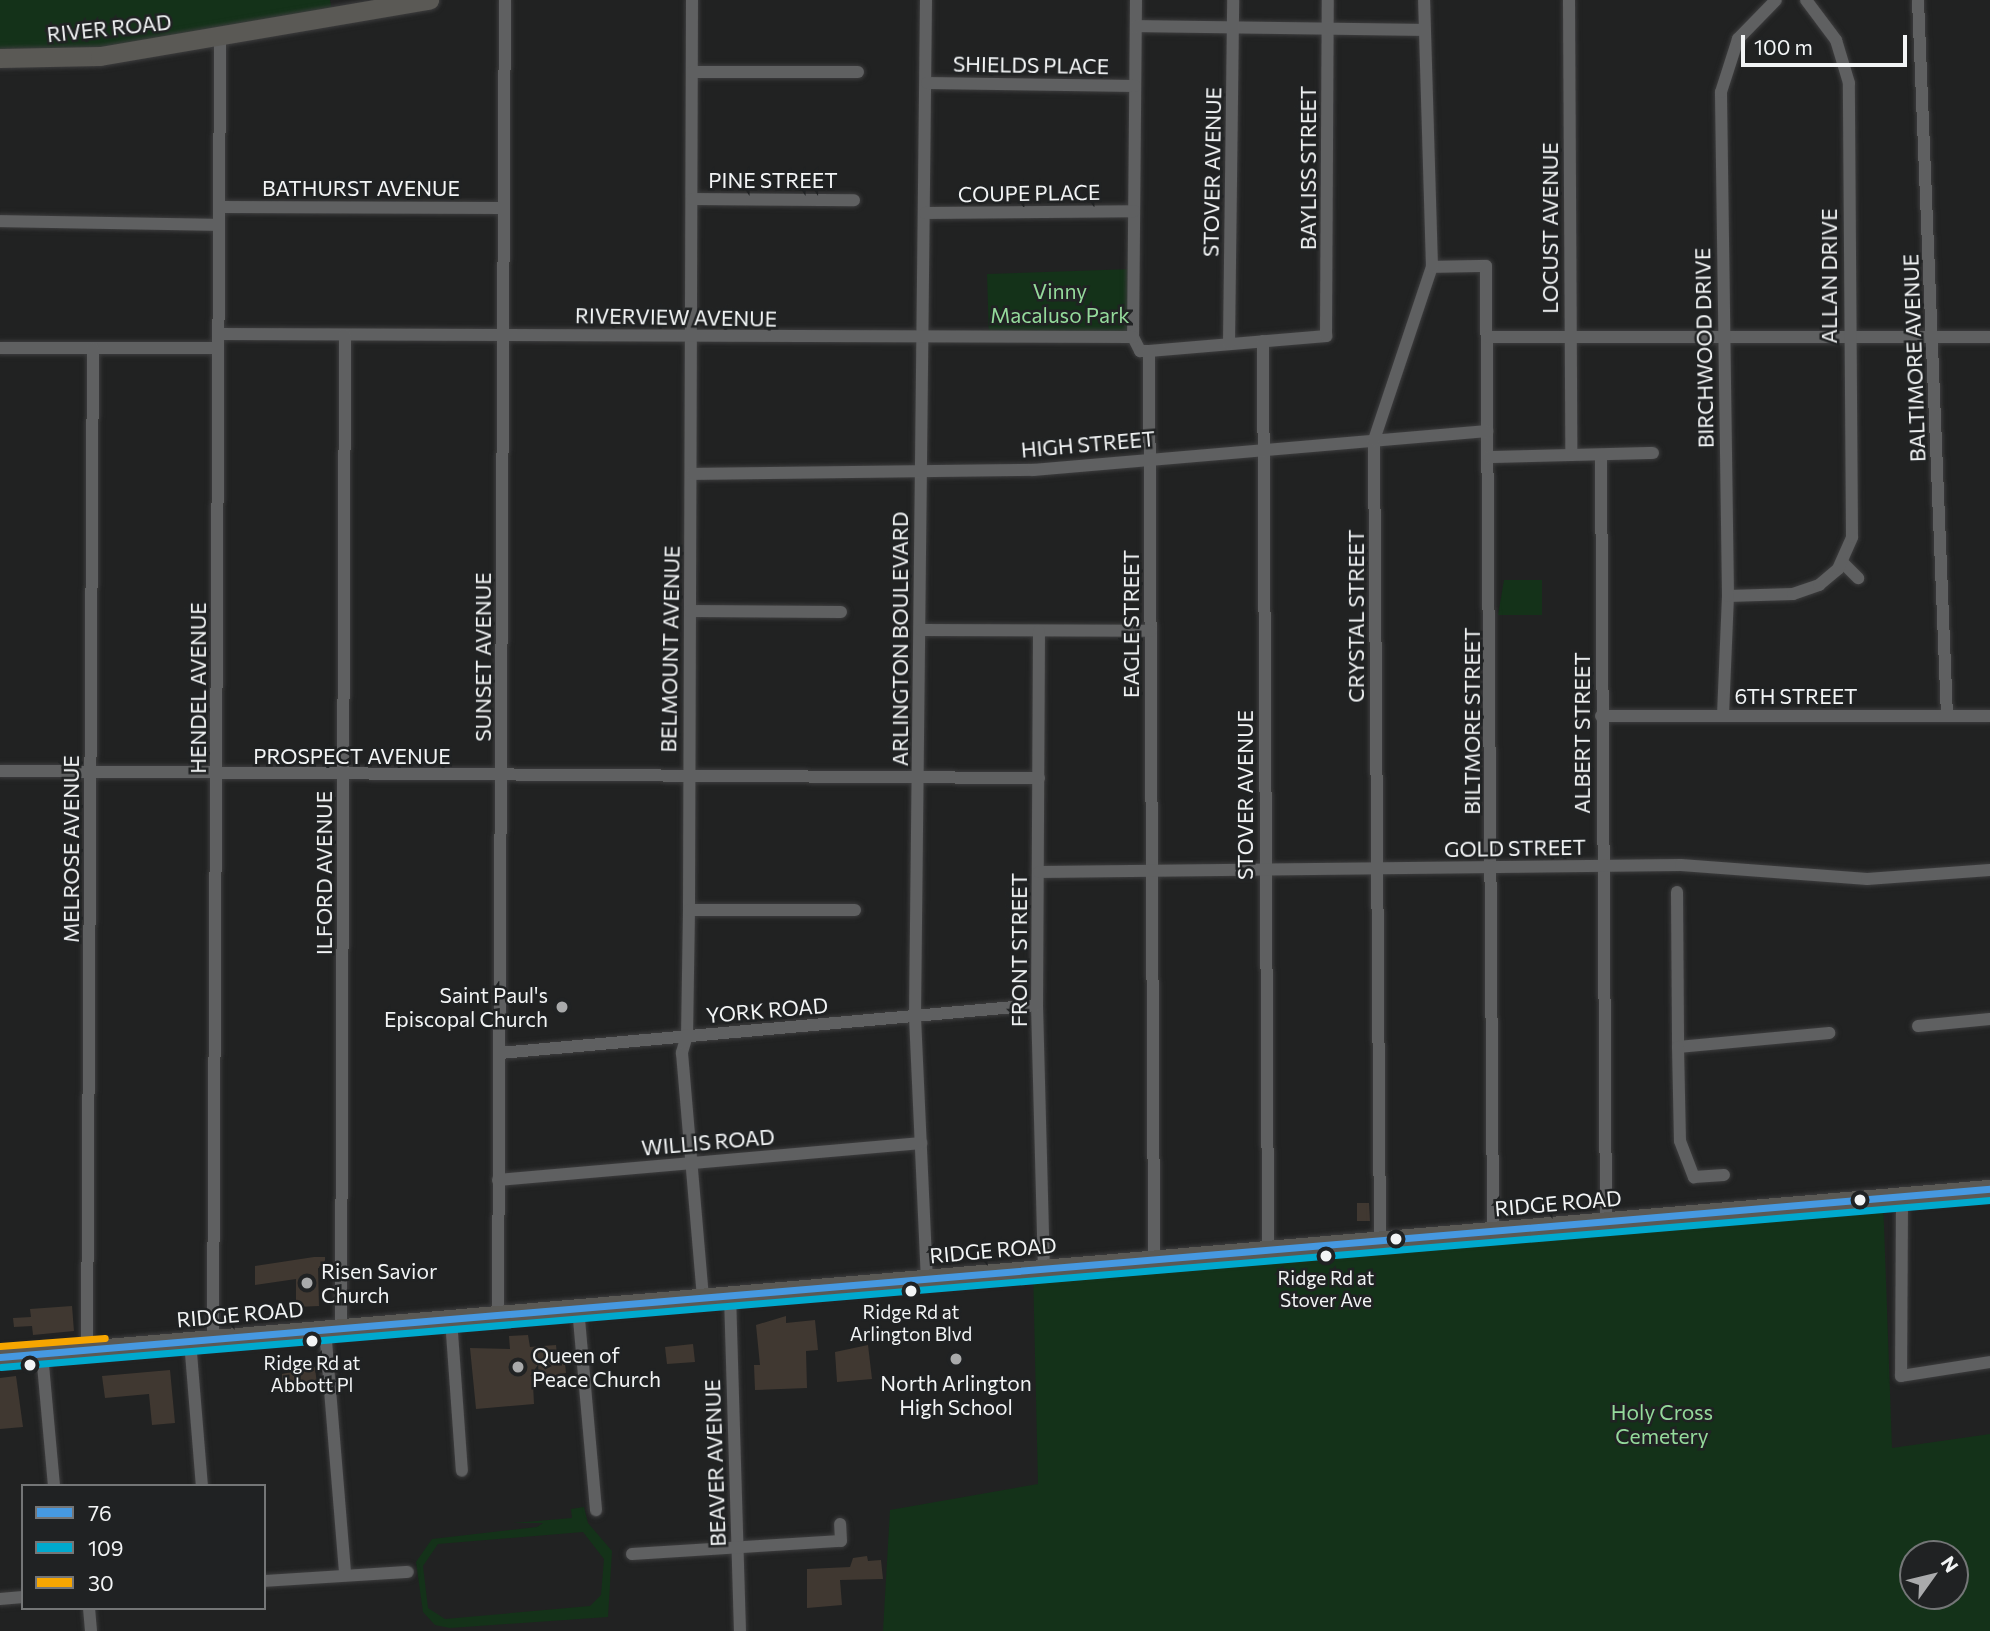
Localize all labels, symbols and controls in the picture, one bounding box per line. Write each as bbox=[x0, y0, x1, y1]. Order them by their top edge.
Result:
street label: RIVER ROAD bbox=[45, 9, 173, 47]
scale bar bbox=[1745, 21, 1911, 65]
text: 100 m bbox=[1754, 34, 1813, 59]
street label: SHIELDS PLACE bbox=[953, 51, 1109, 79]
street label: BAYLISS STREET bbox=[1295, 86, 1321, 250]
street label: STOVER AVENUE bbox=[1198, 87, 1226, 257]
street label: LOCUST AVENUE bbox=[1537, 142, 1563, 314]
street label: PINE STREET bbox=[708, 167, 838, 193]
street label: BATHURST AVENUE bbox=[262, 175, 460, 201]
street label: COUPE PLACE bbox=[958, 179, 1100, 207]
street label: ALLAN DRIVE bbox=[1816, 208, 1842, 344]
street label: BIRCHWOOD DRIVE bbox=[1690, 248, 1718, 448]
street label: BALTIMORE AVENUE bbox=[1898, 254, 1930, 462]
park label: Vinny Macaluso Park bbox=[990, 278, 1130, 328]
street label: RIVERVIEW AVENUE bbox=[575, 303, 777, 331]
street label: HIGH STREET bbox=[1020, 426, 1156, 462]
street label: ARLINGTON BOULEVARD bbox=[887, 512, 913, 766]
street label: CRYSTAL STREET bbox=[1343, 529, 1369, 703]
street label: BELMOUNT AVENUE bbox=[656, 545, 684, 753]
street label: EAGLE STREET bbox=[1118, 550, 1144, 698]
street label: SUNSET AVENUE bbox=[470, 572, 496, 742]
street label: HENDEL AVENUE bbox=[185, 602, 211, 774]
street label: BILTMORE STREET bbox=[1459, 627, 1485, 815]
street label: ALBERT STREET bbox=[1569, 652, 1595, 814]
street label: 6TH STREET bbox=[1734, 683, 1858, 709]
street label: STOVER AVENUE bbox=[1232, 710, 1258, 880]
street label: PROSPECT AVENUE bbox=[253, 743, 451, 769]
street label: MELROSE AVENUE bbox=[58, 755, 84, 943]
street label: ILFORD AVENUE bbox=[311, 791, 337, 955]
street label: GOLD STREET bbox=[1444, 834, 1586, 862]
street label: FRONT STREET bbox=[1006, 873, 1032, 1027]
place label: Saint Paul's Episcopal Church bbox=[384, 982, 548, 1032]
street label: YORK ROAD bbox=[705, 992, 829, 1028]
marker: Saint Paul's Episcopal Church bbox=[554, 999, 570, 1015]
street label: WILLIS ROAD bbox=[640, 1124, 776, 1160]
street label: RIDGE ROAD bbox=[1493, 1185, 1623, 1221]
unlabelled marker bbox=[1853, 1193, 1867, 1207]
street label: RIDGE ROAD bbox=[928, 1232, 1058, 1268]
unlabelled marker bbox=[1389, 1232, 1403, 1246]
marker: Ridge Rd at Stover Ave bbox=[1319, 1249, 1333, 1263]
place label: Risen Savior Church bbox=[321, 1258, 437, 1308]
place label: Ridge Rd at Stover Ave bbox=[1278, 1267, 1374, 1311]
marker: Risen Savior Church bbox=[299, 1275, 315, 1291]
marker: Ridge Rd at Arlington Blvd bbox=[904, 1284, 918, 1298]
street label: RIDGE ROAD bbox=[175, 1296, 305, 1332]
place label: Ridge Rd at Arlington Blvd bbox=[850, 1301, 972, 1345]
marker: Ridge Rd at Abbott Pl bbox=[305, 1334, 319, 1348]
place label: Queen of Peace Church bbox=[532, 1342, 661, 1392]
marker: North Arlington High School bbox=[948, 1351, 964, 1367]
place label: Ridge Rd at Abbott Pl bbox=[264, 1352, 360, 1396]
unlabelled marker bbox=[23, 1358, 37, 1372]
marker: Queen of Peace Church bbox=[510, 1359, 526, 1375]
place label: North Arlington High School bbox=[880, 1370, 1032, 1420]
street label: BEAVER AVENUE bbox=[699, 1379, 731, 1547]
park label: Holy Cross Cemetery bbox=[1611, 1399, 1713, 1449]
legend bbox=[21, 1484, 266, 1610]
text: 76 bbox=[88, 1500, 112, 1525]
text: 109 bbox=[88, 1535, 123, 1560]
north arrow bbox=[1899, 1540, 1969, 1610]
text: N bbox=[1937, 1552, 1964, 1576]
text: 30 bbox=[88, 1570, 114, 1595]

